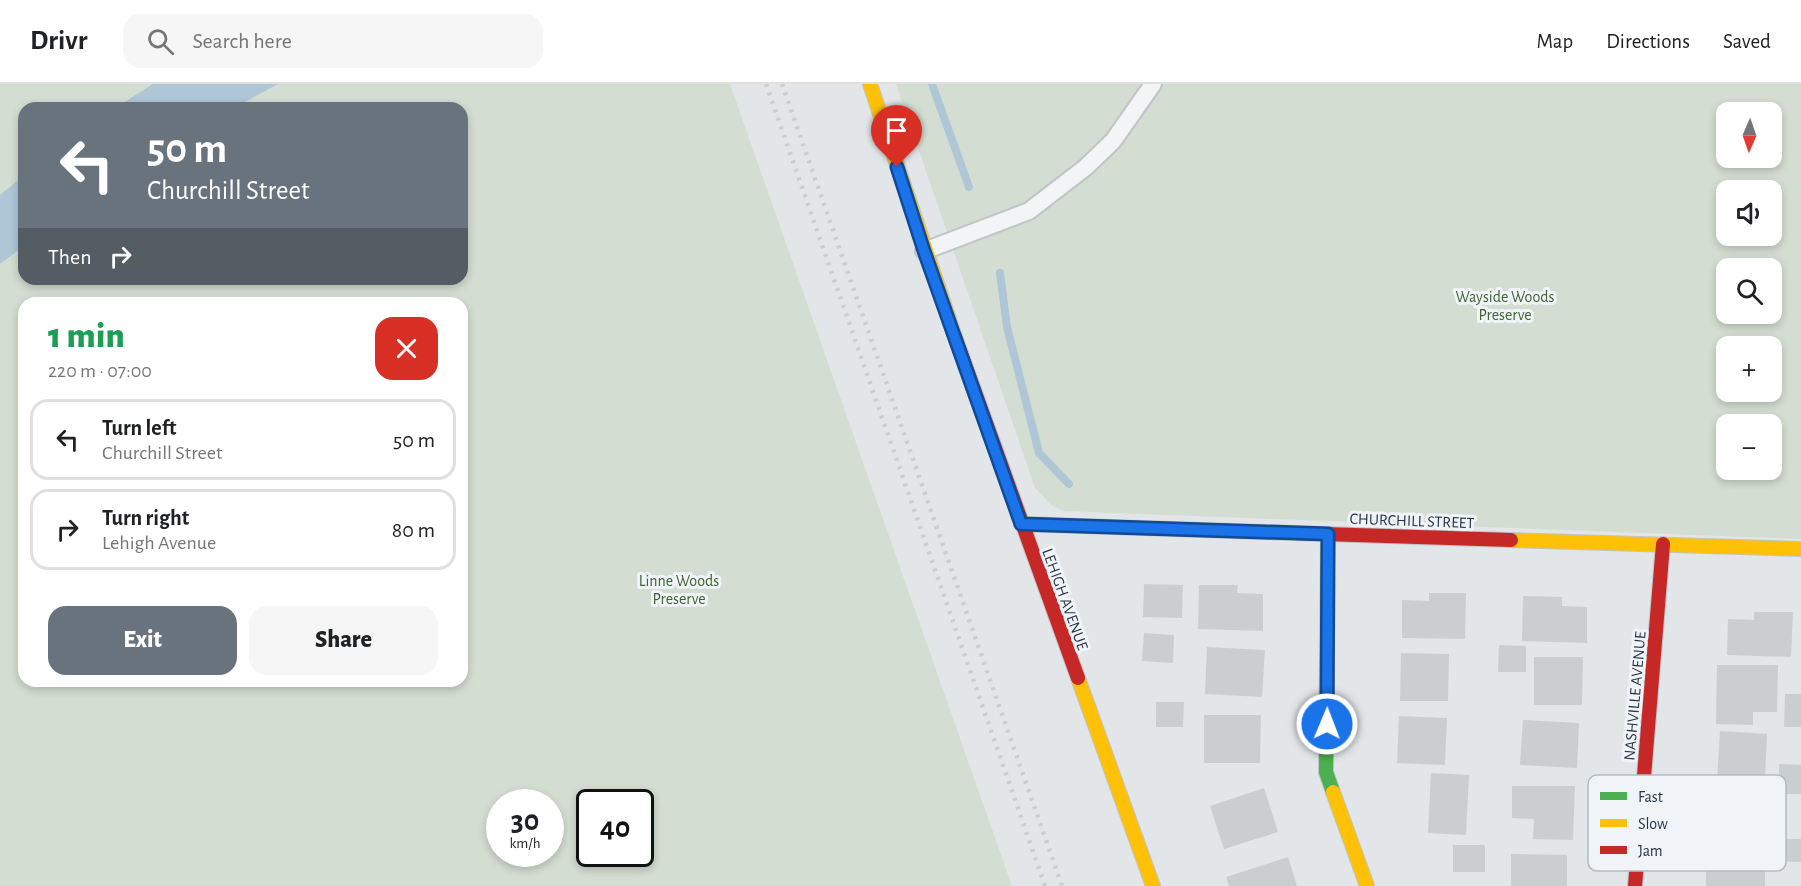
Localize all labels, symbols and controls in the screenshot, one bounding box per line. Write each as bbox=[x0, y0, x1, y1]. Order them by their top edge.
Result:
search box bbox=[123, 14, 543, 68]
icon: search bbox=[144, 25, 177, 58]
text: Drivr bbox=[30, 27, 87, 55]
text: Search here bbox=[192, 30, 292, 52]
text: Map bbox=[1537, 31, 1573, 52]
text: Directions bbox=[1606, 31, 1690, 52]
text: Saved bbox=[1723, 31, 1771, 52]
north arrow bbox=[1716, 102, 1782, 168]
map controls bbox=[1716, 102, 1782, 480]
pin bbox=[871, 105, 922, 167]
icon: arrive bbox=[880, 114, 913, 147]
icon: left bbox=[48, 126, 126, 204]
text: 50 m bbox=[147, 128, 227, 170]
text: Churchill Street bbox=[147, 177, 310, 204]
button: sound bbox=[1716, 180, 1782, 246]
icon: right bbox=[104, 240, 137, 273]
text: Then bbox=[48, 246, 92, 268]
button: search bbox=[1716, 258, 1782, 324]
park label: Wayside Woods Preserve bbox=[1455, 289, 1555, 323]
button: close bbox=[375, 317, 438, 380]
text: 1 min bbox=[48, 318, 125, 354]
button: + bbox=[1716, 336, 1782, 402]
text: 220 m · 07:00 bbox=[48, 361, 152, 381]
button: − bbox=[1716, 414, 1782, 480]
text: Turn left bbox=[102, 417, 176, 439]
icon: left bbox=[51, 423, 84, 456]
text: 50 m bbox=[393, 429, 435, 451]
text: Churchill Street bbox=[102, 443, 222, 463]
text: Turn right bbox=[102, 507, 189, 529]
street label: CHURCHILL STREET bbox=[1349, 511, 1475, 531]
icon: right bbox=[51, 513, 84, 546]
text: 80 m bbox=[392, 519, 435, 541]
text: Lehigh Avenue bbox=[102, 533, 216, 553]
street label: LEHIGH AVENUE bbox=[1039, 546, 1091, 653]
park label: Linne Woods Preserve bbox=[639, 573, 719, 607]
button: Exit bbox=[48, 606, 237, 675]
button: Share bbox=[249, 606, 438, 675]
street label: NASHVILLE AVENUE bbox=[1621, 631, 1649, 761]
position arrow bbox=[1295, 692, 1359, 756]
legend bbox=[1588, 775, 1786, 871]
speed limit sign: 40 bbox=[576, 789, 654, 867]
text: Fast bbox=[1638, 789, 1663, 805]
text: 30 bbox=[511, 806, 539, 836]
text: Slow bbox=[1638, 816, 1668, 832]
text: km/h bbox=[510, 836, 540, 851]
text: Jam bbox=[1638, 843, 1663, 859]

